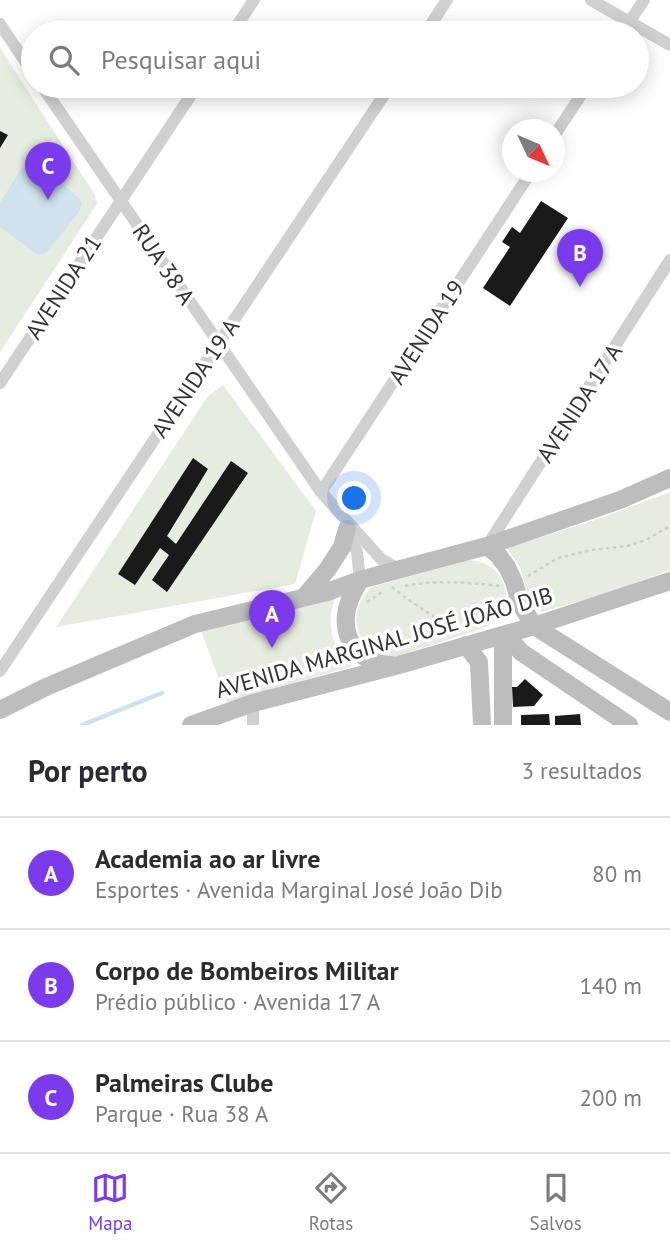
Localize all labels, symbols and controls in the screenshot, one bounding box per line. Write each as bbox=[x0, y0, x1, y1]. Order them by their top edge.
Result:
search box bbox=[21, 21, 649, 98]
icon: search bbox=[45, 41, 83, 79]
text: Pesquisar aqui bbox=[101, 43, 261, 76]
north arrow bbox=[502, 119, 565, 182]
pin: C bbox=[25, 142, 71, 200]
street label: RUA 38 A bbox=[126, 218, 202, 310]
pin: B bbox=[557, 229, 603, 287]
street label: AVENIDA 21 bbox=[19, 230, 107, 344]
street label: AVENIDA 19 bbox=[382, 275, 470, 389]
street label: AVENIDA 19 A bbox=[145, 313, 246, 443]
street label: AVENIDA 17 A bbox=[530, 338, 628, 468]
your location bbox=[337, 481, 371, 515]
street label: AVENIDA MARGINAL JOSÉ JOÃO DIB bbox=[212, 580, 556, 704]
pin: A bbox=[249, 590, 295, 648]
text: Por perto bbox=[28, 751, 148, 790]
text: 3 resultados bbox=[521, 756, 642, 785]
text: Academia ao ar livre bbox=[95, 842, 320, 875]
text: A bbox=[44, 859, 58, 888]
text: 80 m bbox=[592, 859, 642, 888]
text: Esportes · Avenida Marginal José João Dib bbox=[95, 875, 503, 904]
text: Corpo de Bombeiros Militar bbox=[95, 954, 399, 987]
text: B bbox=[44, 971, 58, 1000]
text: 140 m bbox=[580, 971, 642, 1000]
text: Prédio público · Avenida 17 A bbox=[95, 987, 380, 1016]
text: Palmeiras Clube bbox=[95, 1066, 273, 1099]
text: C bbox=[45, 1083, 57, 1112]
text: 200 m bbox=[580, 1083, 642, 1112]
text: Parque · Rua 38 A bbox=[95, 1099, 268, 1128]
tab: Mapa bbox=[88, 1169, 132, 1235]
tab: Rotas bbox=[309, 1169, 353, 1235]
tab: Salvos bbox=[530, 1169, 582, 1235]

